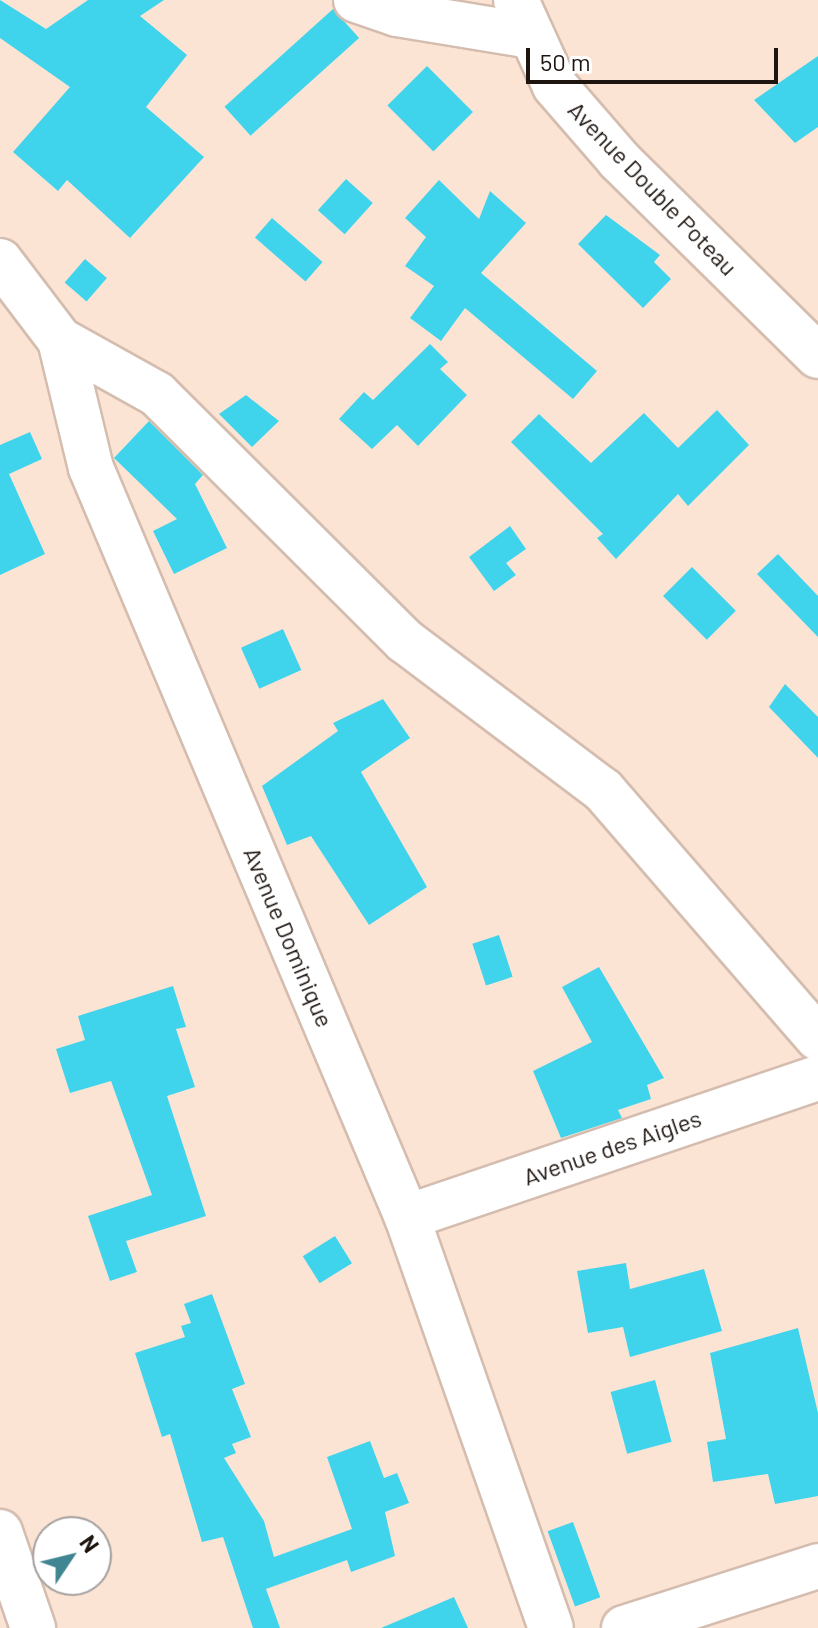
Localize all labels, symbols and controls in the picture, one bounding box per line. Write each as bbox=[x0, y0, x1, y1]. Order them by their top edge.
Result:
scale bar bbox=[530, 32, 782, 82]
text: 50 m bbox=[540, 47, 591, 76]
street label: Avenue Double Poteau bbox=[562, 95, 744, 281]
street label: Avenue Dominique bbox=[238, 843, 340, 1031]
street label: Avenue des Aigles bbox=[519, 1103, 705, 1191]
north arrow bbox=[32, 1516, 112, 1596]
text: N bbox=[75, 1530, 105, 1557]

